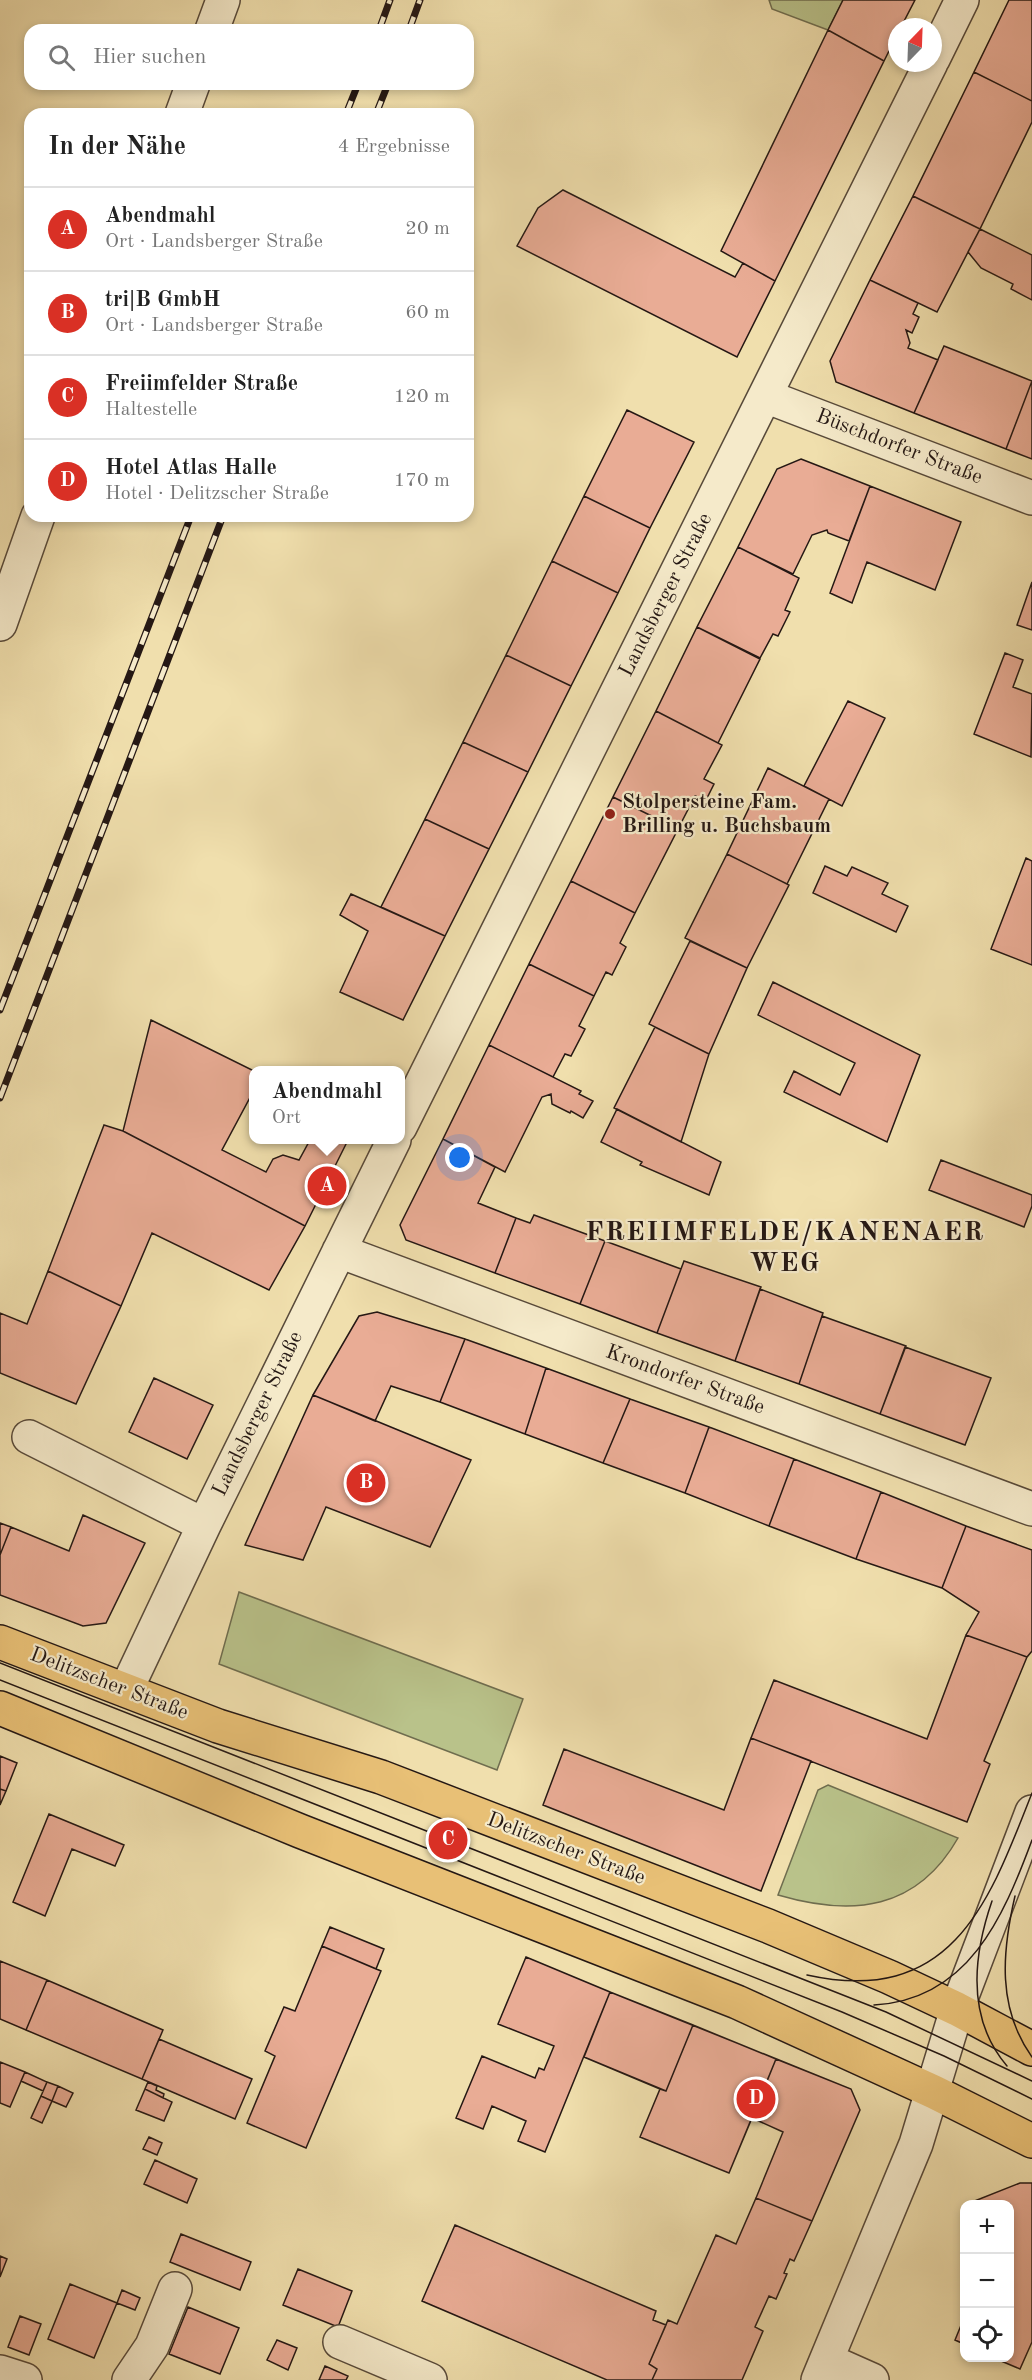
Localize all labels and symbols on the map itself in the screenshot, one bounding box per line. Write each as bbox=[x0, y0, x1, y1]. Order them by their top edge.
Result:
north arrow bbox=[888, 18, 942, 72]
street label: Büschdorfer Straße bbox=[813, 406, 985, 488]
street label: Landsberger Straße bbox=[616, 510, 716, 680]
place label: Stolpersteine Fam. Brilling u. Buchsbaum bbox=[622, 792, 831, 837]
marker: Stolpersteine Fam. Brilling u. Buchsbaum bbox=[603, 807, 617, 821]
your location bbox=[445, 1143, 474, 1172]
pin: A bbox=[308, 1164, 346, 1208]
district label: FREIIMFELDE/KANENAER WEG bbox=[585, 1219, 985, 1277]
street label: Landsberger Straße bbox=[209, 1328, 307, 1500]
street label: Krondorfer Straße bbox=[603, 1342, 767, 1418]
pin: B bbox=[346, 1460, 386, 1506]
street label: Delitzscher Straße bbox=[27, 1644, 191, 1724]
street label: Delitzscher Straße bbox=[484, 1809, 648, 1889]
pin: C bbox=[428, 1818, 468, 1862]
pin: D bbox=[736, 2076, 776, 2122]

